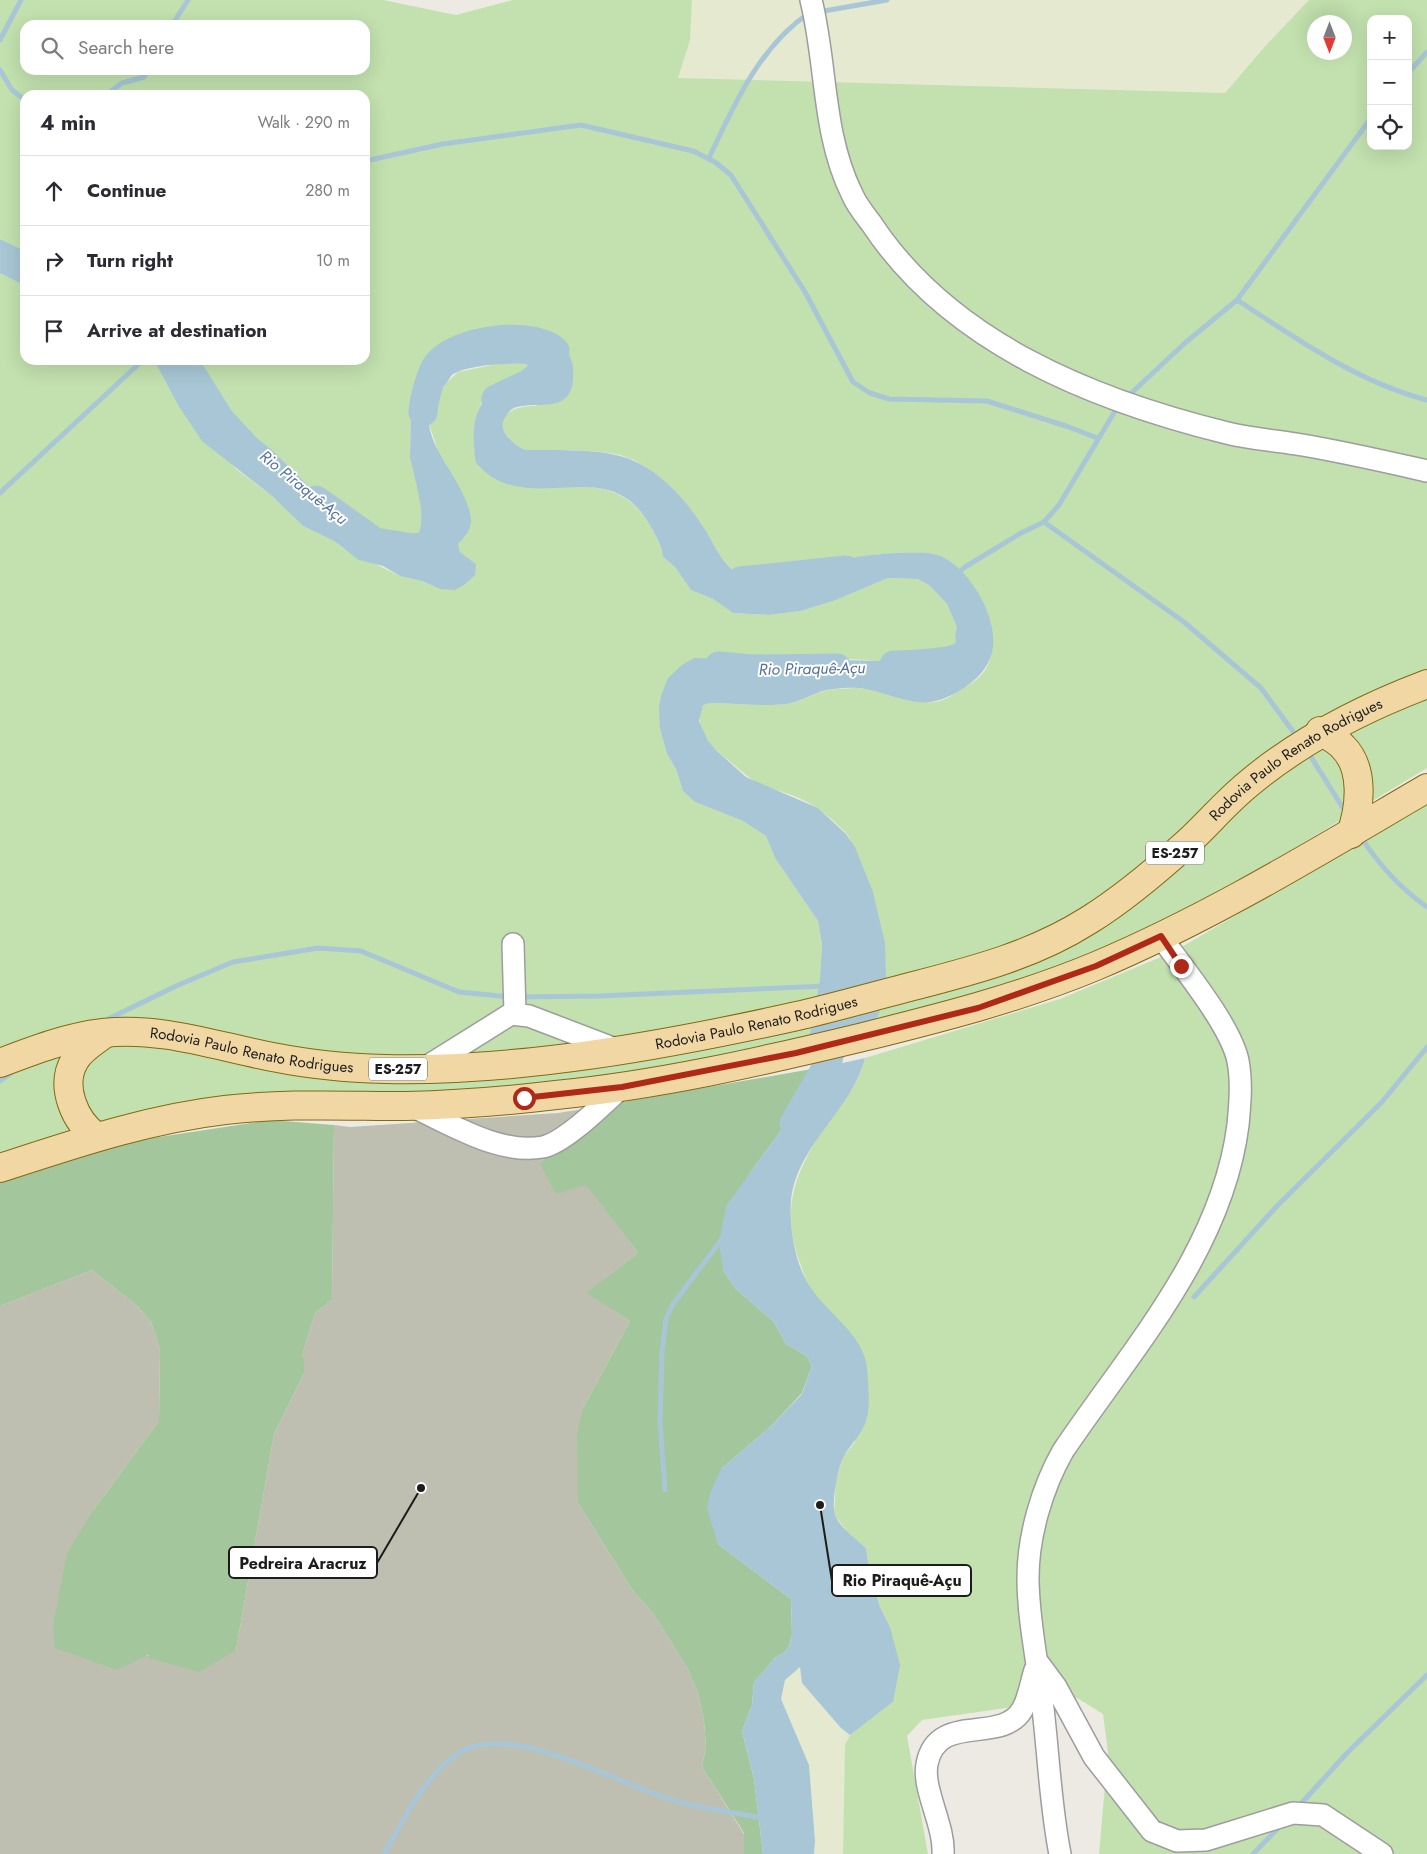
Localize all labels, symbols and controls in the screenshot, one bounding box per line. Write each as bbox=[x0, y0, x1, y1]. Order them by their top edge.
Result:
north arrow bbox=[1307, 15, 1352, 60]
map controls bbox=[1367, 15, 1412, 150]
button: + bbox=[1367, 15, 1412, 60]
search box bbox=[20, 20, 370, 75]
icon: search bbox=[38, 34, 66, 62]
text: Search here bbox=[78, 34, 174, 61]
button: − bbox=[1367, 60, 1412, 105]
button: locate bbox=[1367, 105, 1412, 150]
text: 4 min bbox=[40, 108, 96, 138]
text: Walk · 290 m bbox=[258, 111, 350, 134]
icon: ahead bbox=[40, 177, 68, 205]
text: Continue bbox=[87, 177, 166, 204]
text: 280 m bbox=[305, 179, 350, 202]
icon: right bbox=[40, 247, 68, 275]
text: Turn right bbox=[87, 247, 173, 274]
text: 10 m bbox=[316, 249, 350, 272]
icon: arrive bbox=[40, 317, 68, 345]
text: Arrive at destination bbox=[87, 317, 267, 344]
water label: Rio Piraquê-Açu bbox=[255, 445, 352, 530]
water label: Rio Piraquê-Açu bbox=[758, 656, 866, 681]
street label: Rodovia Paulo Renato Rodrigues bbox=[1204, 693, 1386, 826]
road number: ES-257 bbox=[1146, 841, 1204, 864]
route end bbox=[1170, 955, 1193, 978]
street label: Rodovia Paulo Renato Rodrigues bbox=[654, 990, 860, 1055]
street label: Rodovia Paulo Renato Rodrigues bbox=[149, 1022, 354, 1079]
road number: ES-257 bbox=[369, 1058, 427, 1080]
route start bbox=[513, 1087, 536, 1110]
callout: Pedreira Aracruz bbox=[229, 1547, 377, 1578]
text: Pedreira Aracruz bbox=[239, 1552, 367, 1575]
callout: Rio Piraquê-Açu bbox=[832, 1565, 971, 1596]
text: Rio Piraquê-Açu bbox=[842, 1569, 962, 1592]

